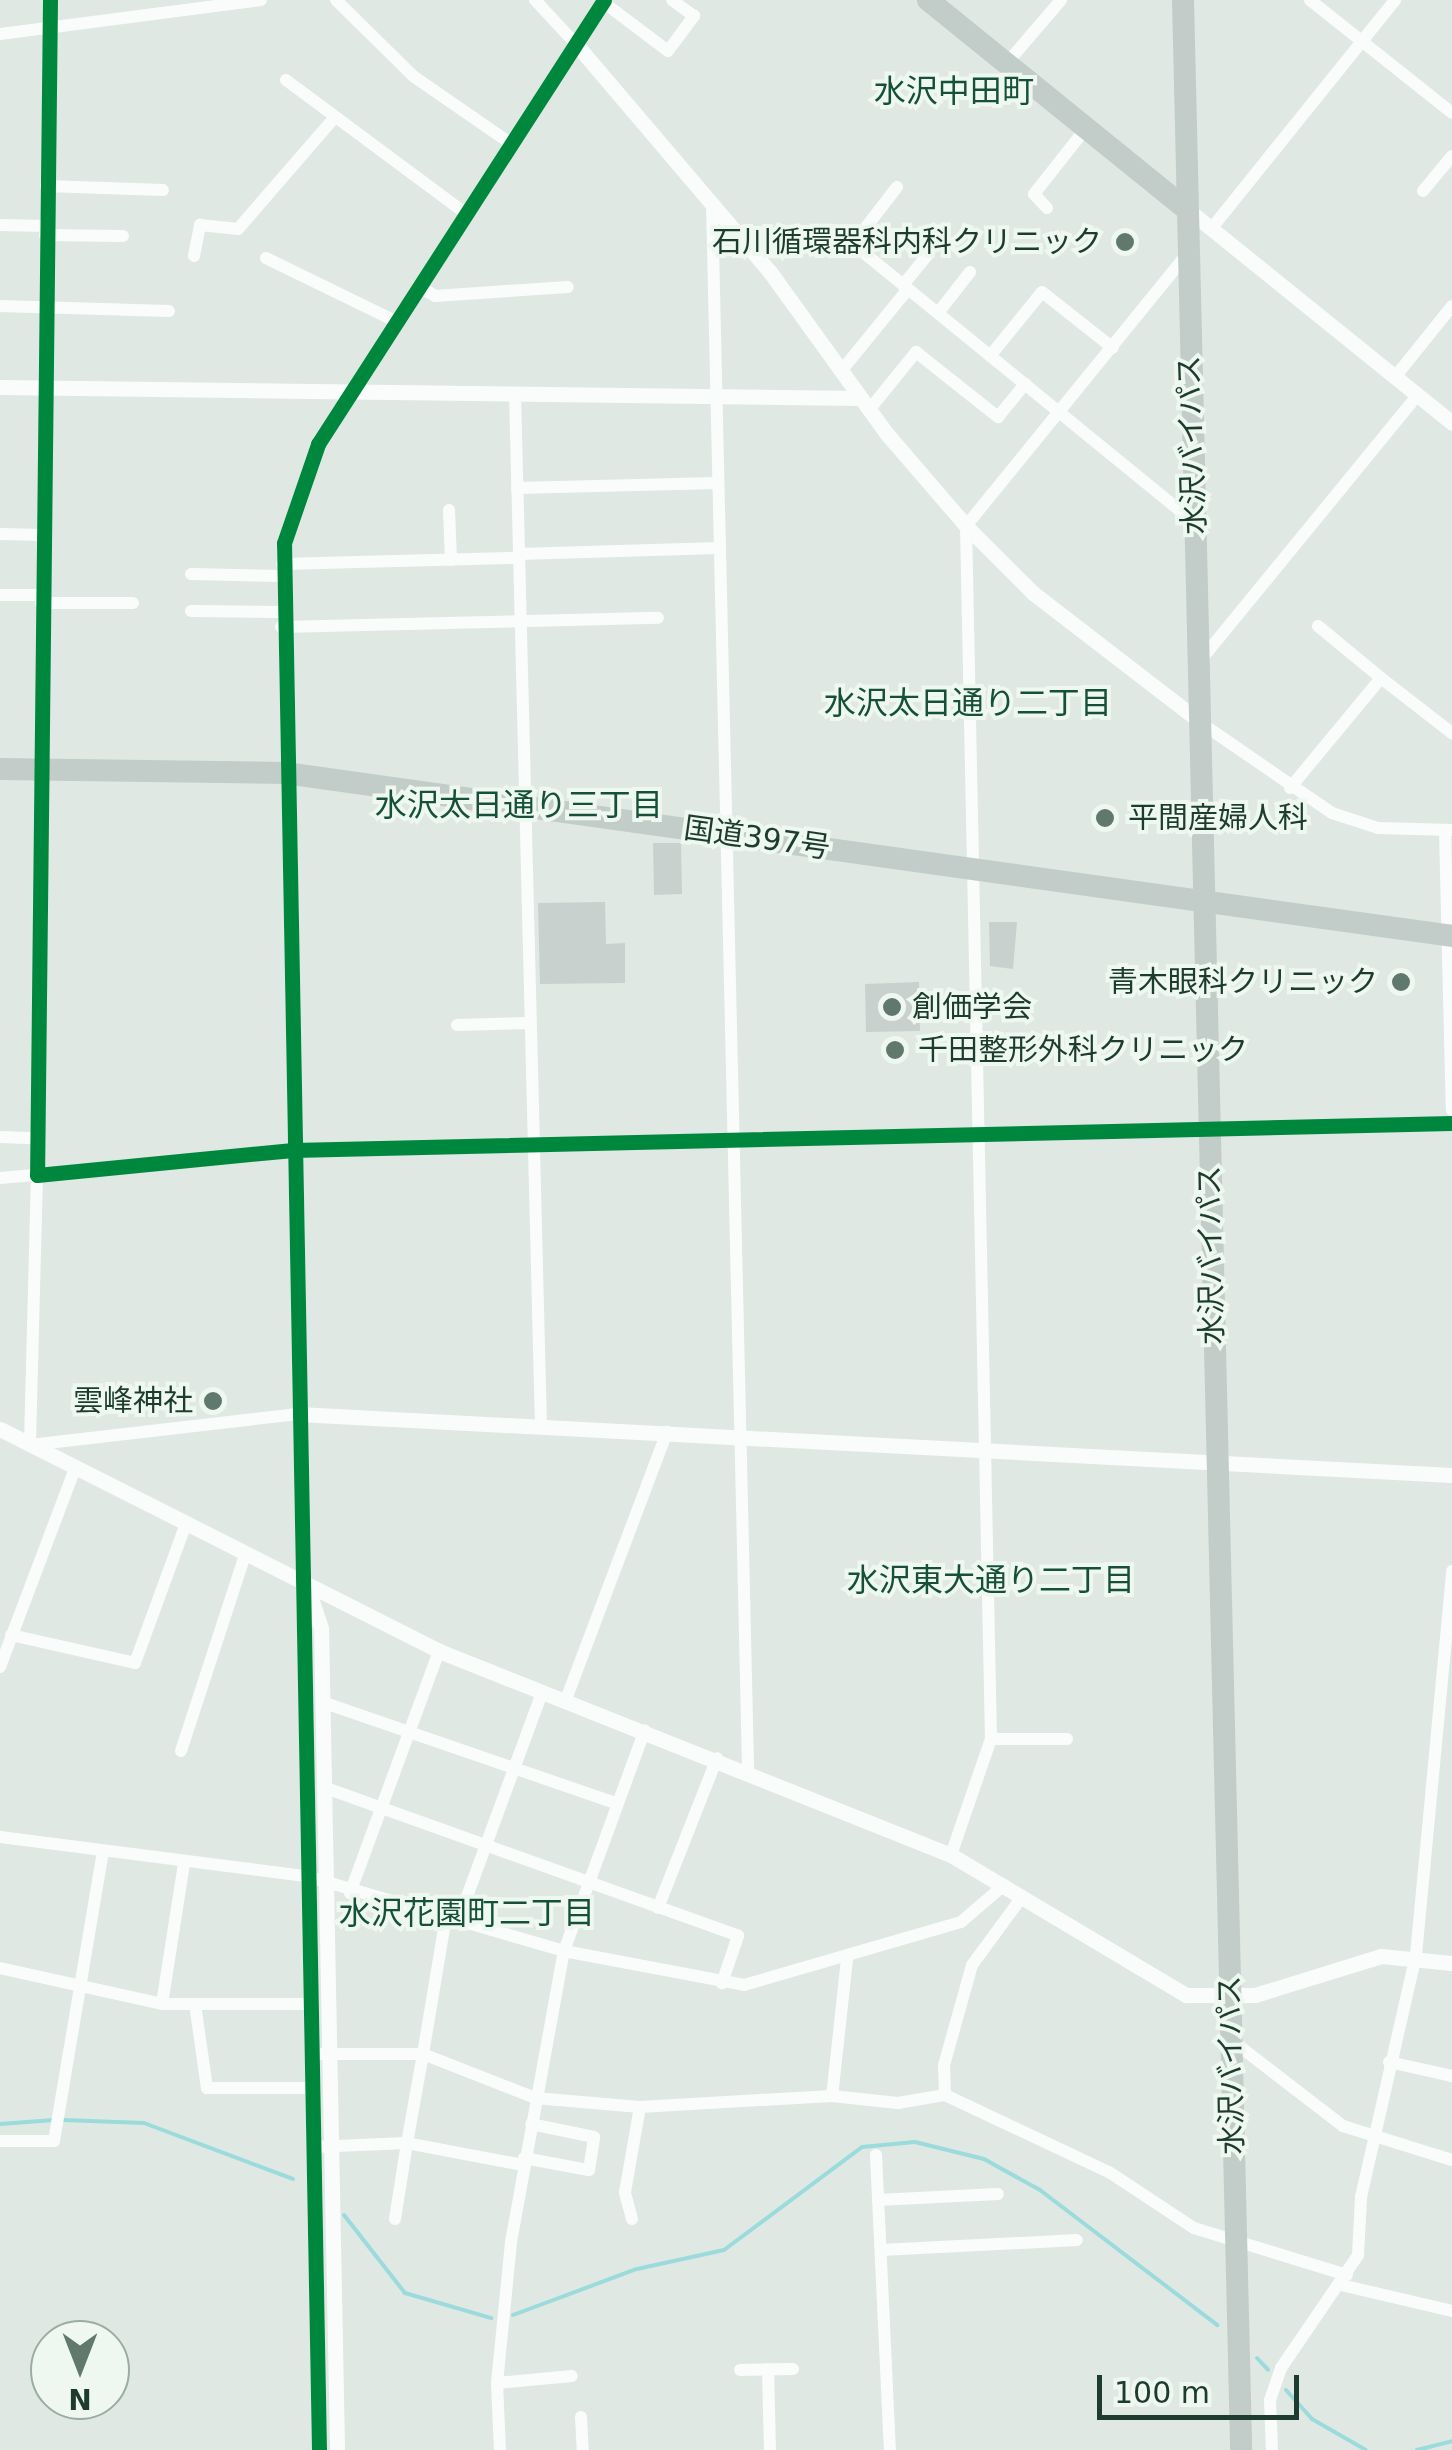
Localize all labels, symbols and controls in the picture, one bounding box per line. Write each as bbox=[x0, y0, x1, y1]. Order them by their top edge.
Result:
district label: 水沢中田町 bbox=[874, 72, 1034, 110]
place label: 石川循環器科内科クリニック bbox=[712, 224, 1102, 260]
marker: 石川循環器科内科クリニック bbox=[1112, 229, 1138, 255]
street label: 水沢バイパス bbox=[1171, 354, 1213, 536]
district label: 水沢太日通り二丁目 bbox=[824, 684, 1112, 722]
district label: 水沢太日通り三丁目 bbox=[375, 786, 663, 824]
place label: 平間産婦人科 bbox=[1128, 800, 1308, 836]
marker: 平間産婦人科 bbox=[1092, 805, 1118, 831]
street label: 国道397号 bbox=[682, 810, 832, 866]
place label: 青木眼科クリニック bbox=[1108, 964, 1378, 1000]
marker: 青木眼科クリニック bbox=[1388, 969, 1414, 995]
place label: 創価学会 bbox=[912, 989, 1032, 1025]
marker: 創価学会 bbox=[881, 996, 903, 1018]
place label: 千田整形外科クリニック bbox=[918, 1032, 1248, 1068]
marker: 千田整形外科クリニック bbox=[882, 1037, 908, 1063]
street label: 水沢バイパス bbox=[1191, 1165, 1231, 1345]
place label: 雲峰神社 bbox=[73, 1383, 193, 1419]
marker: 雲峰神社 bbox=[202, 1390, 224, 1412]
district label: 水沢東大通り二丁目 bbox=[847, 1561, 1135, 1599]
district label: 水沢花園町二丁目 bbox=[339, 1894, 595, 1932]
street label: 水沢バイパス bbox=[1211, 1975, 1251, 2155]
north arrow bbox=[30, 2320, 130, 2420]
scale bar bbox=[1102, 2355, 1304, 2417]
text: 100 m bbox=[1114, 2375, 1210, 2410]
text: N bbox=[68, 2382, 92, 2415]

